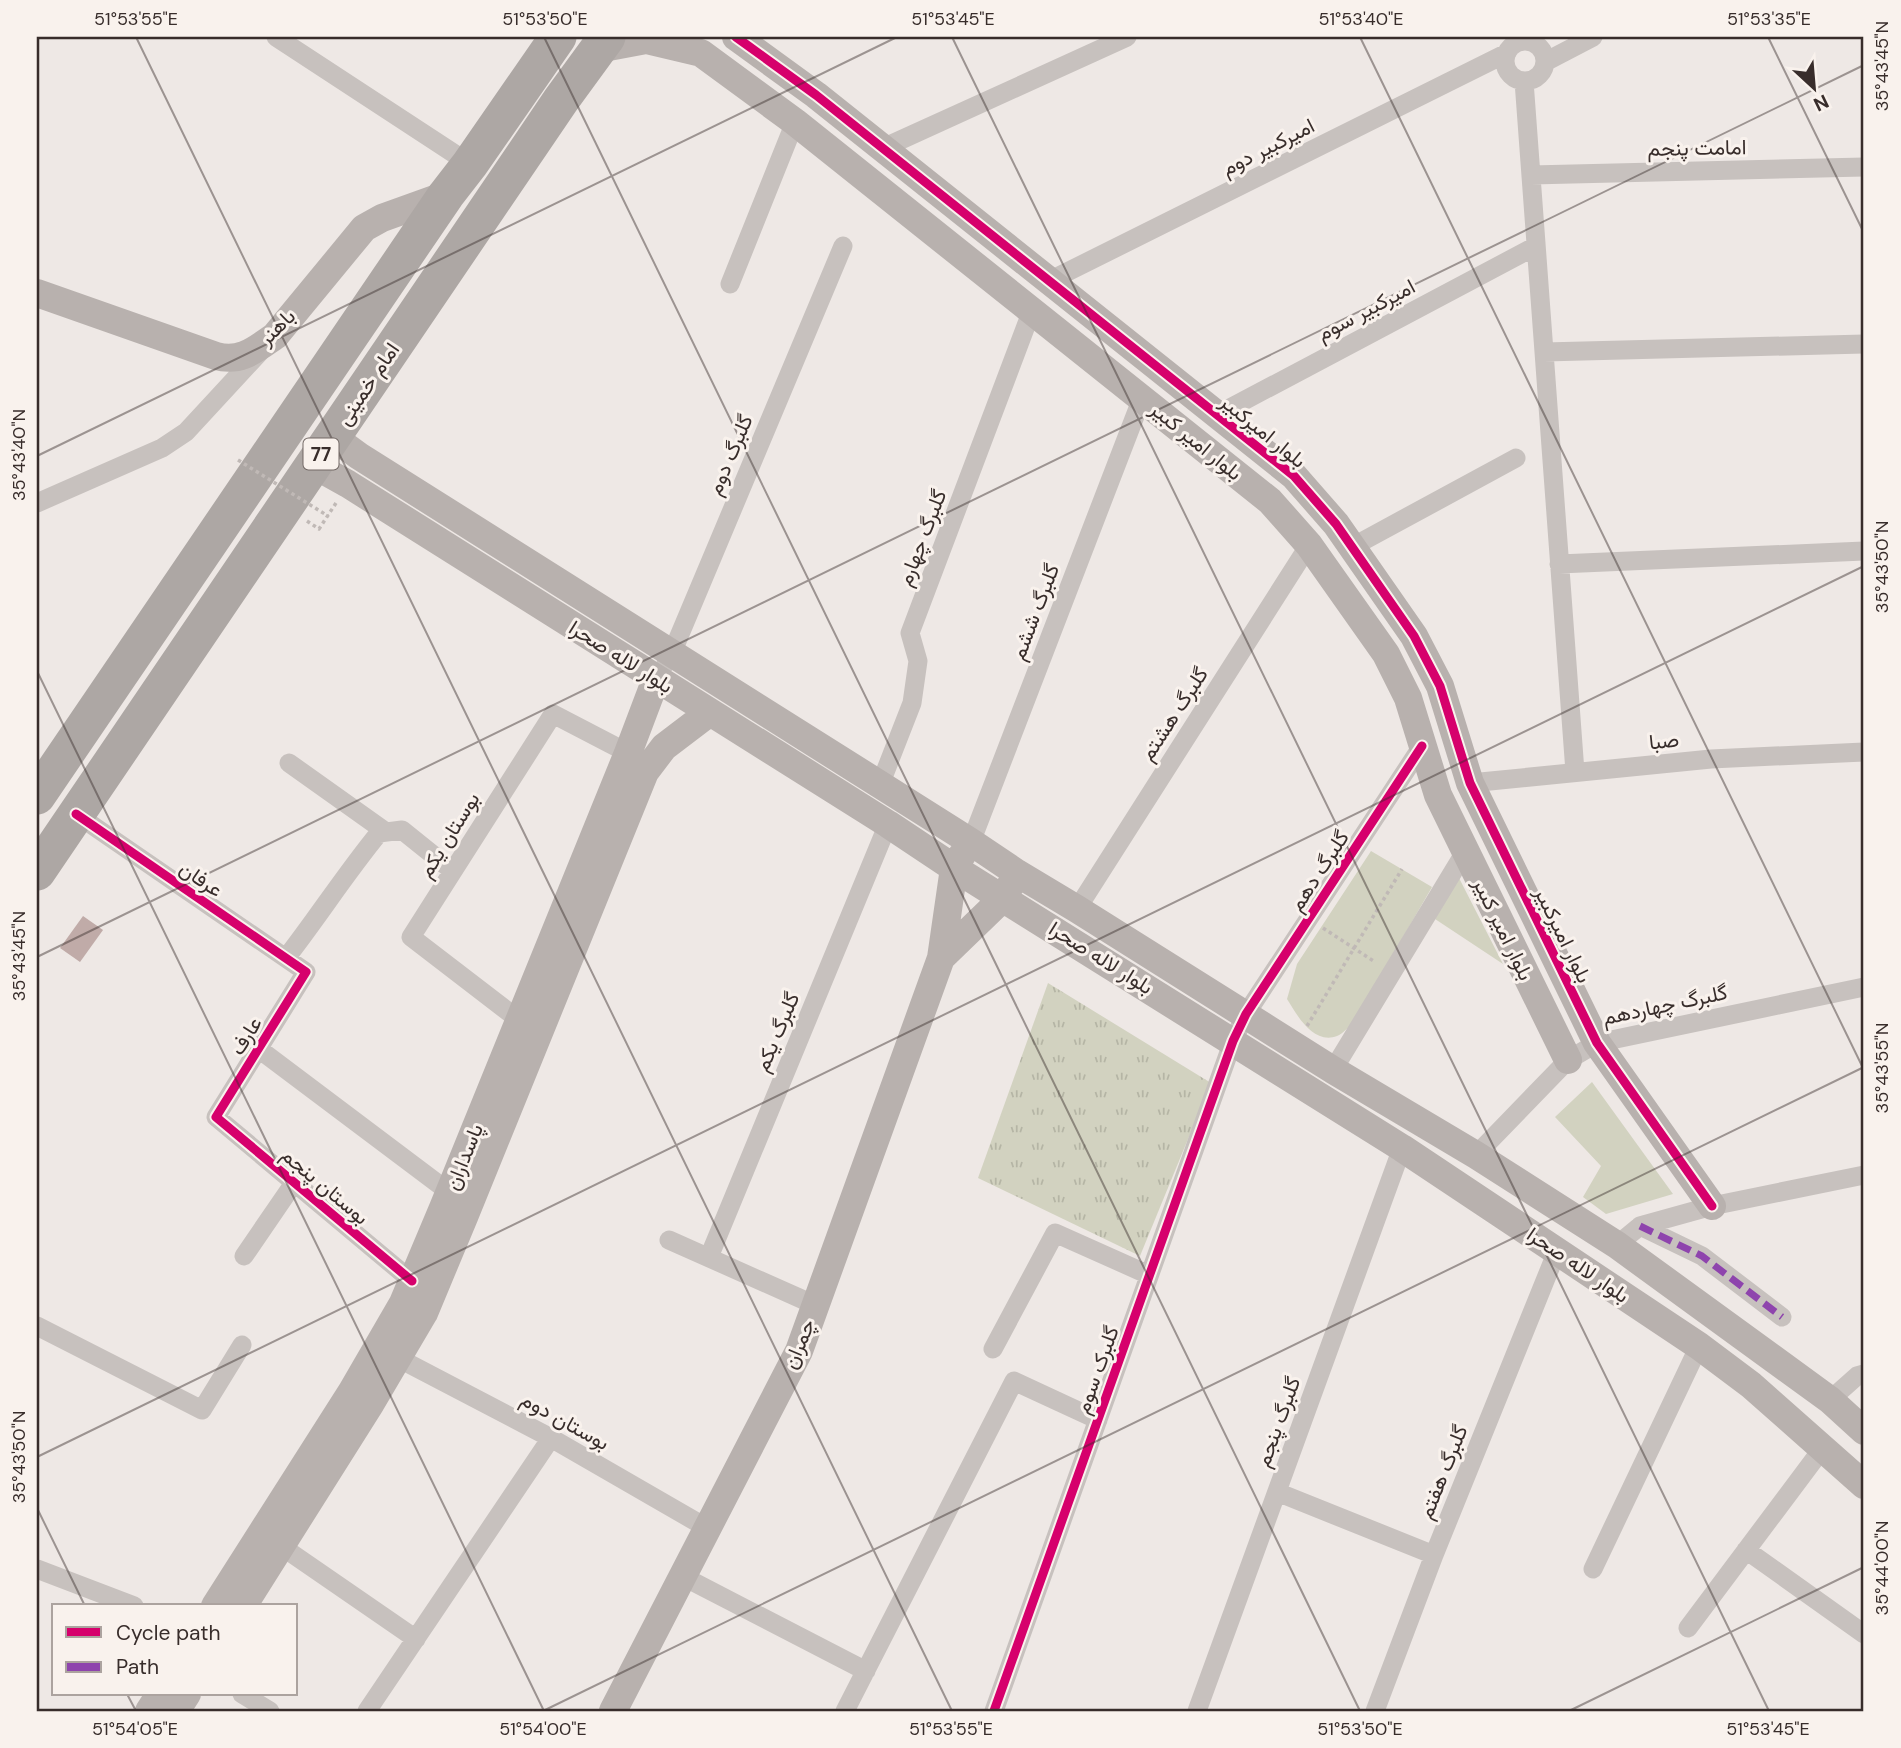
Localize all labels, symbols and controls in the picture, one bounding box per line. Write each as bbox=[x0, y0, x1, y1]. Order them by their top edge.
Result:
text: 51°53'55"E bbox=[94, 7, 178, 31]
text: 51°53'50"E bbox=[502, 7, 588, 31]
text: 51°53'45"E bbox=[911, 7, 995, 31]
text: 51°53'40"E bbox=[1319, 7, 1403, 31]
text: 51°53'35"E bbox=[1727, 7, 1811, 31]
text: 35°43'45"N bbox=[1870, 21, 1894, 111]
north arrow bbox=[1778, 52, 1848, 122]
text: N bbox=[1810, 89, 1833, 117]
street label: امیرکبیر دوم bbox=[1217, 112, 1319, 182]
street label: امامت پنجم bbox=[1647, 133, 1747, 163]
street label: امیرکبیر سوم bbox=[1312, 272, 1420, 348]
street label: باهنر bbox=[252, 303, 302, 352]
street label: امام خمینی bbox=[330, 337, 406, 431]
street label: بلوار امیرکبیر bbox=[1213, 387, 1312, 474]
street label: بلوار امیر کبیر bbox=[1143, 395, 1248, 487]
text: 35°43'40"N bbox=[7, 409, 31, 501]
street label: گلبرگ دوم bbox=[700, 410, 760, 500]
road number: 77 bbox=[304, 438, 338, 470]
street label: گلبرگ چهارم bbox=[891, 486, 953, 590]
text: 35°43'50"N bbox=[1870, 521, 1894, 613]
street label: گلبرگ ششم bbox=[1004, 560, 1066, 664]
street label: بلوار لاله صحرا bbox=[564, 614, 678, 700]
street label: گلبرگ هشتم bbox=[1133, 662, 1215, 766]
street label: صبا bbox=[1647, 725, 1681, 757]
street label: بوستان یکم bbox=[412, 787, 486, 883]
street label: گلبرگ دهم bbox=[1282, 825, 1356, 917]
street label: عرفان bbox=[174, 854, 228, 904]
street label: بلوار امیر کبیر bbox=[1466, 872, 1540, 985]
street label: بلوار امیرکبیر bbox=[1527, 881, 1598, 988]
text: 35°43'45"N bbox=[7, 911, 31, 1001]
street label: بلوار لاله صحرا bbox=[1044, 915, 1158, 1001]
street label: گلبرگ چهاردهم bbox=[1600, 978, 1730, 1032]
street label: گلبرگ یکم bbox=[748, 988, 806, 1076]
street label: عارف bbox=[223, 1011, 269, 1061]
text: 35°43'55"N bbox=[1870, 1022, 1894, 1114]
street label: پاسداران bbox=[438, 1120, 490, 1194]
street label: بوستان پنجم bbox=[275, 1141, 375, 1231]
street label: بلوار لاله صحرا bbox=[1521, 1220, 1635, 1310]
street label: چمران bbox=[776, 1315, 822, 1373]
street label: گلبرک سوم bbox=[1068, 1322, 1126, 1418]
street label: گلبرگ پنجم bbox=[1249, 1373, 1307, 1471]
street label: بوستان دوم bbox=[516, 1385, 614, 1457]
text: 35°43'50"N bbox=[7, 1411, 31, 1503]
street label: گلبرگ هفتم bbox=[1411, 1421, 1475, 1523]
text: 35°44'00"N bbox=[1870, 1521, 1894, 1615]
legend bbox=[52, 1604, 298, 1696]
text: Cycle path bbox=[116, 1619, 221, 1647]
text: Path bbox=[116, 1653, 159, 1681]
text: 51°54'05"E bbox=[92, 1717, 178, 1741]
text: 51°54'00"E bbox=[499, 1717, 587, 1741]
text: 51°53'55"E bbox=[909, 1717, 993, 1741]
text: 51°53'50"E bbox=[1317, 1717, 1403, 1741]
text: 51°53'45"E bbox=[1726, 1717, 1810, 1741]

